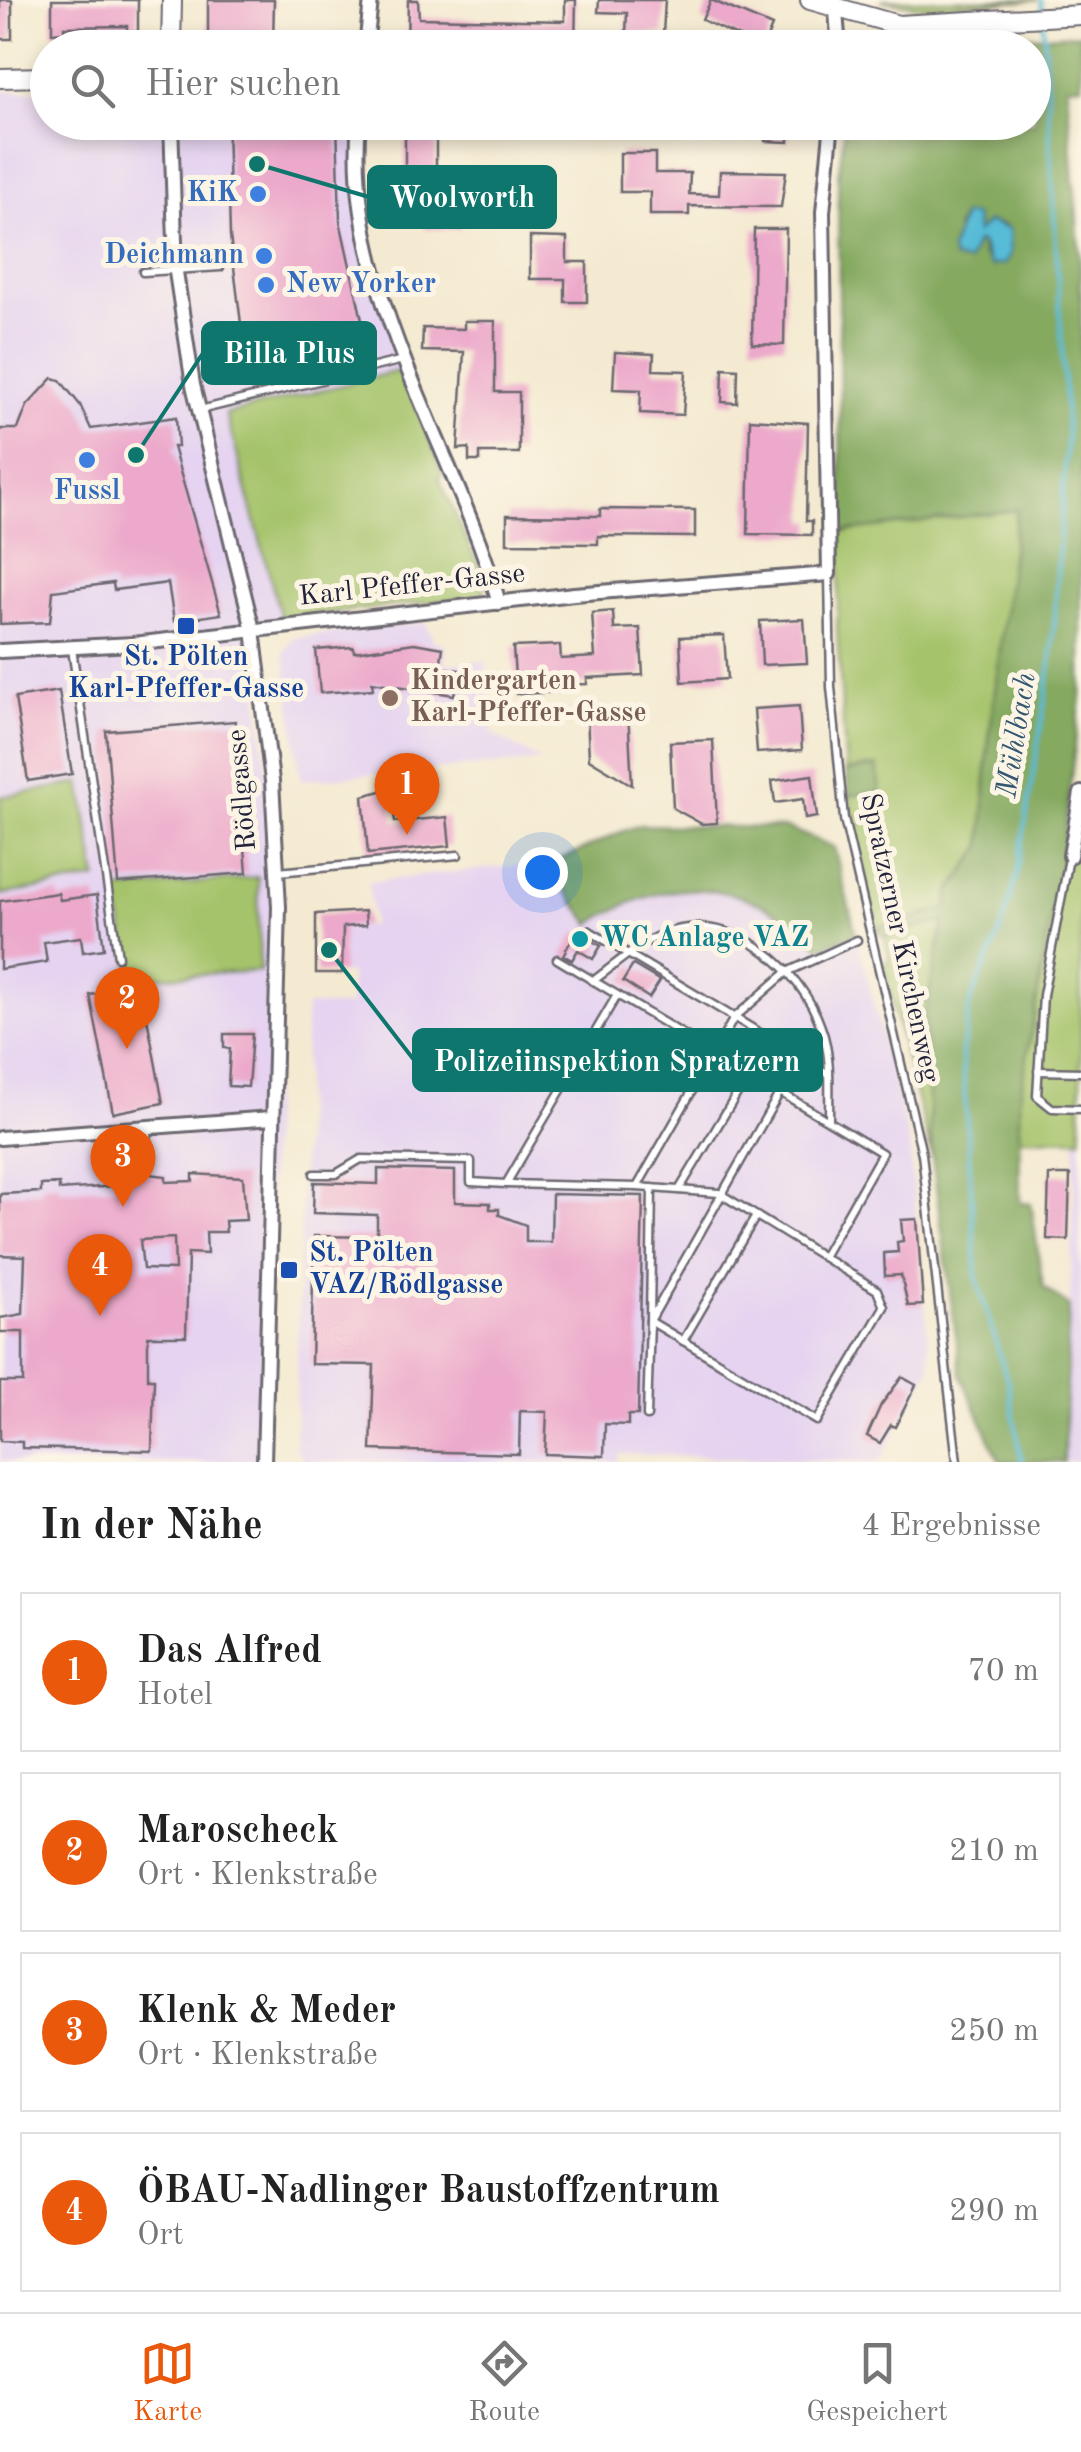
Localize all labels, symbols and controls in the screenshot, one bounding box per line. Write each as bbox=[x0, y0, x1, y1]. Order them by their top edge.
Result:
search box bbox=[30, 30, 1051, 140]
icon: search bbox=[65, 58, 120, 113]
text: Hier suchen bbox=[145, 66, 341, 104]
callout: Woolworth bbox=[369, 167, 555, 227]
place label: KiK bbox=[187, 180, 238, 208]
marker: KiK bbox=[247, 183, 269, 205]
text: Woolworth bbox=[389, 184, 535, 214]
place label: Deichmann bbox=[104, 242, 244, 270]
marker: Deichmann bbox=[253, 245, 275, 267]
place label: New Yorker bbox=[286, 271, 436, 299]
marker: New Yorker bbox=[255, 274, 277, 296]
callout: Billa Plus bbox=[203, 323, 375, 383]
text: Billa Plus bbox=[223, 340, 355, 370]
marker: Fussl bbox=[76, 449, 98, 471]
place label: Fussl bbox=[54, 478, 121, 506]
street label: Karl Pfeffer-Gasse bbox=[297, 560, 527, 612]
marker: St. Pölten Karl-Pfeffer-Gasse bbox=[175, 615, 197, 637]
place label: St. Pölten Karl-Pfeffer-Gasse bbox=[68, 644, 304, 704]
place label: Kindergarten Karl-Pfeffer-Gasse bbox=[410, 668, 647, 728]
water label: Mühlbach bbox=[992, 670, 1042, 801]
marker: Kindergarten Karl-Pfeffer-Gasse bbox=[379, 687, 401, 709]
street label: Rödlgasse bbox=[224, 728, 262, 852]
pin: 1 bbox=[374, 752, 440, 835]
street label: Spratzerner Kirchenweg bbox=[855, 791, 943, 1085]
your location bbox=[517, 847, 568, 898]
place label: WC Anlage VAZ bbox=[600, 925, 809, 953]
marker: WC Anlage VAZ bbox=[569, 928, 591, 950]
pin: 2 bbox=[94, 966, 160, 1049]
callout: Polizeiinspektion Spratzern bbox=[414, 1030, 821, 1090]
text: Polizeiinspektion Spratzern bbox=[433, 1048, 801, 1078]
pin: 3 bbox=[90, 1124, 156, 1207]
pin: 4 bbox=[68, 1234, 132, 1316]
place label: St. Pölten VAZ/Rödlgasse bbox=[309, 1240, 503, 1300]
marker: St. Pölten VAZ/Rödlgasse bbox=[278, 1259, 300, 1281]
text: In der Nähe bbox=[40, 1506, 263, 1548]
text: 4 Ergebnisse bbox=[861, 1511, 1041, 1543]
text: Das Alfred bbox=[137, 1633, 322, 1671]
text: 1 bbox=[65, 1656, 84, 1688]
text: 70 m bbox=[968, 1656, 1039, 1688]
text: Hotel bbox=[137, 1680, 213, 1712]
text: Maroscheck bbox=[137, 1813, 338, 1851]
text: 2 bbox=[65, 1836, 84, 1868]
text: 210 m bbox=[949, 1836, 1039, 1868]
text: Ort · Klenkstraße bbox=[137, 1860, 378, 1892]
text: Klenk & Meder bbox=[137, 1993, 396, 2031]
text: 3 bbox=[65, 2016, 84, 2048]
text: 250 m bbox=[949, 2016, 1039, 2048]
text: Ort · Klenkstraße bbox=[137, 2040, 378, 2072]
text: ÖBAU-Nadlinger Baustoffzentrum bbox=[137, 2173, 720, 2211]
text: 4 bbox=[65, 2196, 84, 2228]
text: 290 m bbox=[949, 2196, 1039, 2228]
text: Ort bbox=[137, 2220, 184, 2252]
tab: Karte bbox=[133, 2336, 202, 2431]
tab: Route bbox=[468, 2336, 540, 2431]
tab: Gespeichert bbox=[806, 2336, 948, 2431]

